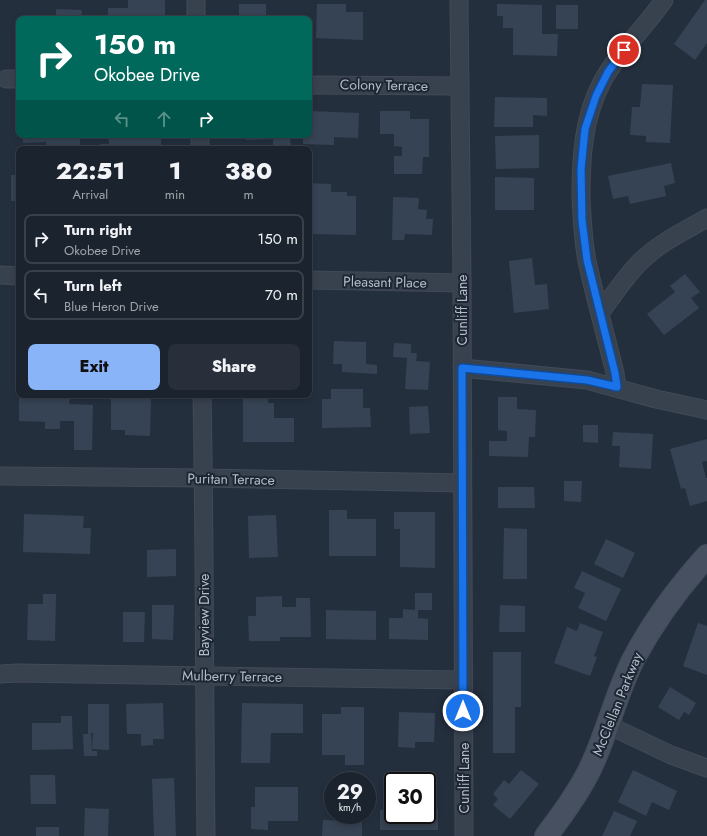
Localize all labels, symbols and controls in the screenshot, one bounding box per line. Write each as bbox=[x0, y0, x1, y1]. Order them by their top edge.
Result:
text: 150 m bbox=[94, 24, 176, 65]
icon: right bbox=[28, 32, 80, 84]
pin bbox=[607, 33, 641, 67]
icon: arrive bbox=[613, 39, 635, 61]
text: Okobee Drive bbox=[94, 62, 200, 88]
street label: Colony Terrace bbox=[340, 74, 428, 96]
icon: left bbox=[111, 108, 133, 130]
icon: ahead bbox=[153, 108, 175, 130]
icon: right bbox=[195, 108, 217, 130]
text: 22:51 bbox=[56, 153, 125, 188]
text: 1 bbox=[169, 153, 181, 188]
text: 380 bbox=[225, 153, 272, 188]
text: Arrival bbox=[72, 185, 108, 204]
text: min bbox=[165, 185, 185, 204]
text: m bbox=[243, 185, 254, 204]
text: Turn right bbox=[64, 219, 132, 241]
icon: right bbox=[30, 228, 52, 250]
text: 150 m bbox=[258, 228, 298, 250]
text: Okobee Drive bbox=[64, 241, 141, 260]
street label: Pleasant Place bbox=[343, 271, 427, 293]
text: Turn left bbox=[64, 275, 122, 297]
street label: Cunliff Lane bbox=[452, 275, 472, 345]
icon: left bbox=[30, 284, 52, 306]
text: 70 m bbox=[265, 284, 298, 306]
text: Blue Heron Drive bbox=[64, 297, 159, 316]
button: Exit bbox=[28, 344, 160, 390]
button: Share bbox=[168, 344, 300, 390]
street label: Puritan Terrace bbox=[187, 468, 275, 490]
street label: Bayview Drive bbox=[194, 574, 214, 656]
street label: McClellan Parkway bbox=[587, 648, 647, 759]
street label: Mulberry Terrace bbox=[182, 665, 282, 687]
position arrow bbox=[442, 690, 484, 732]
street label: Cunliff Lane bbox=[454, 743, 474, 813]
speed limit sign: 30 bbox=[384, 772, 436, 824]
text: 29 bbox=[337, 778, 363, 807]
text: km/h bbox=[339, 800, 361, 815]

